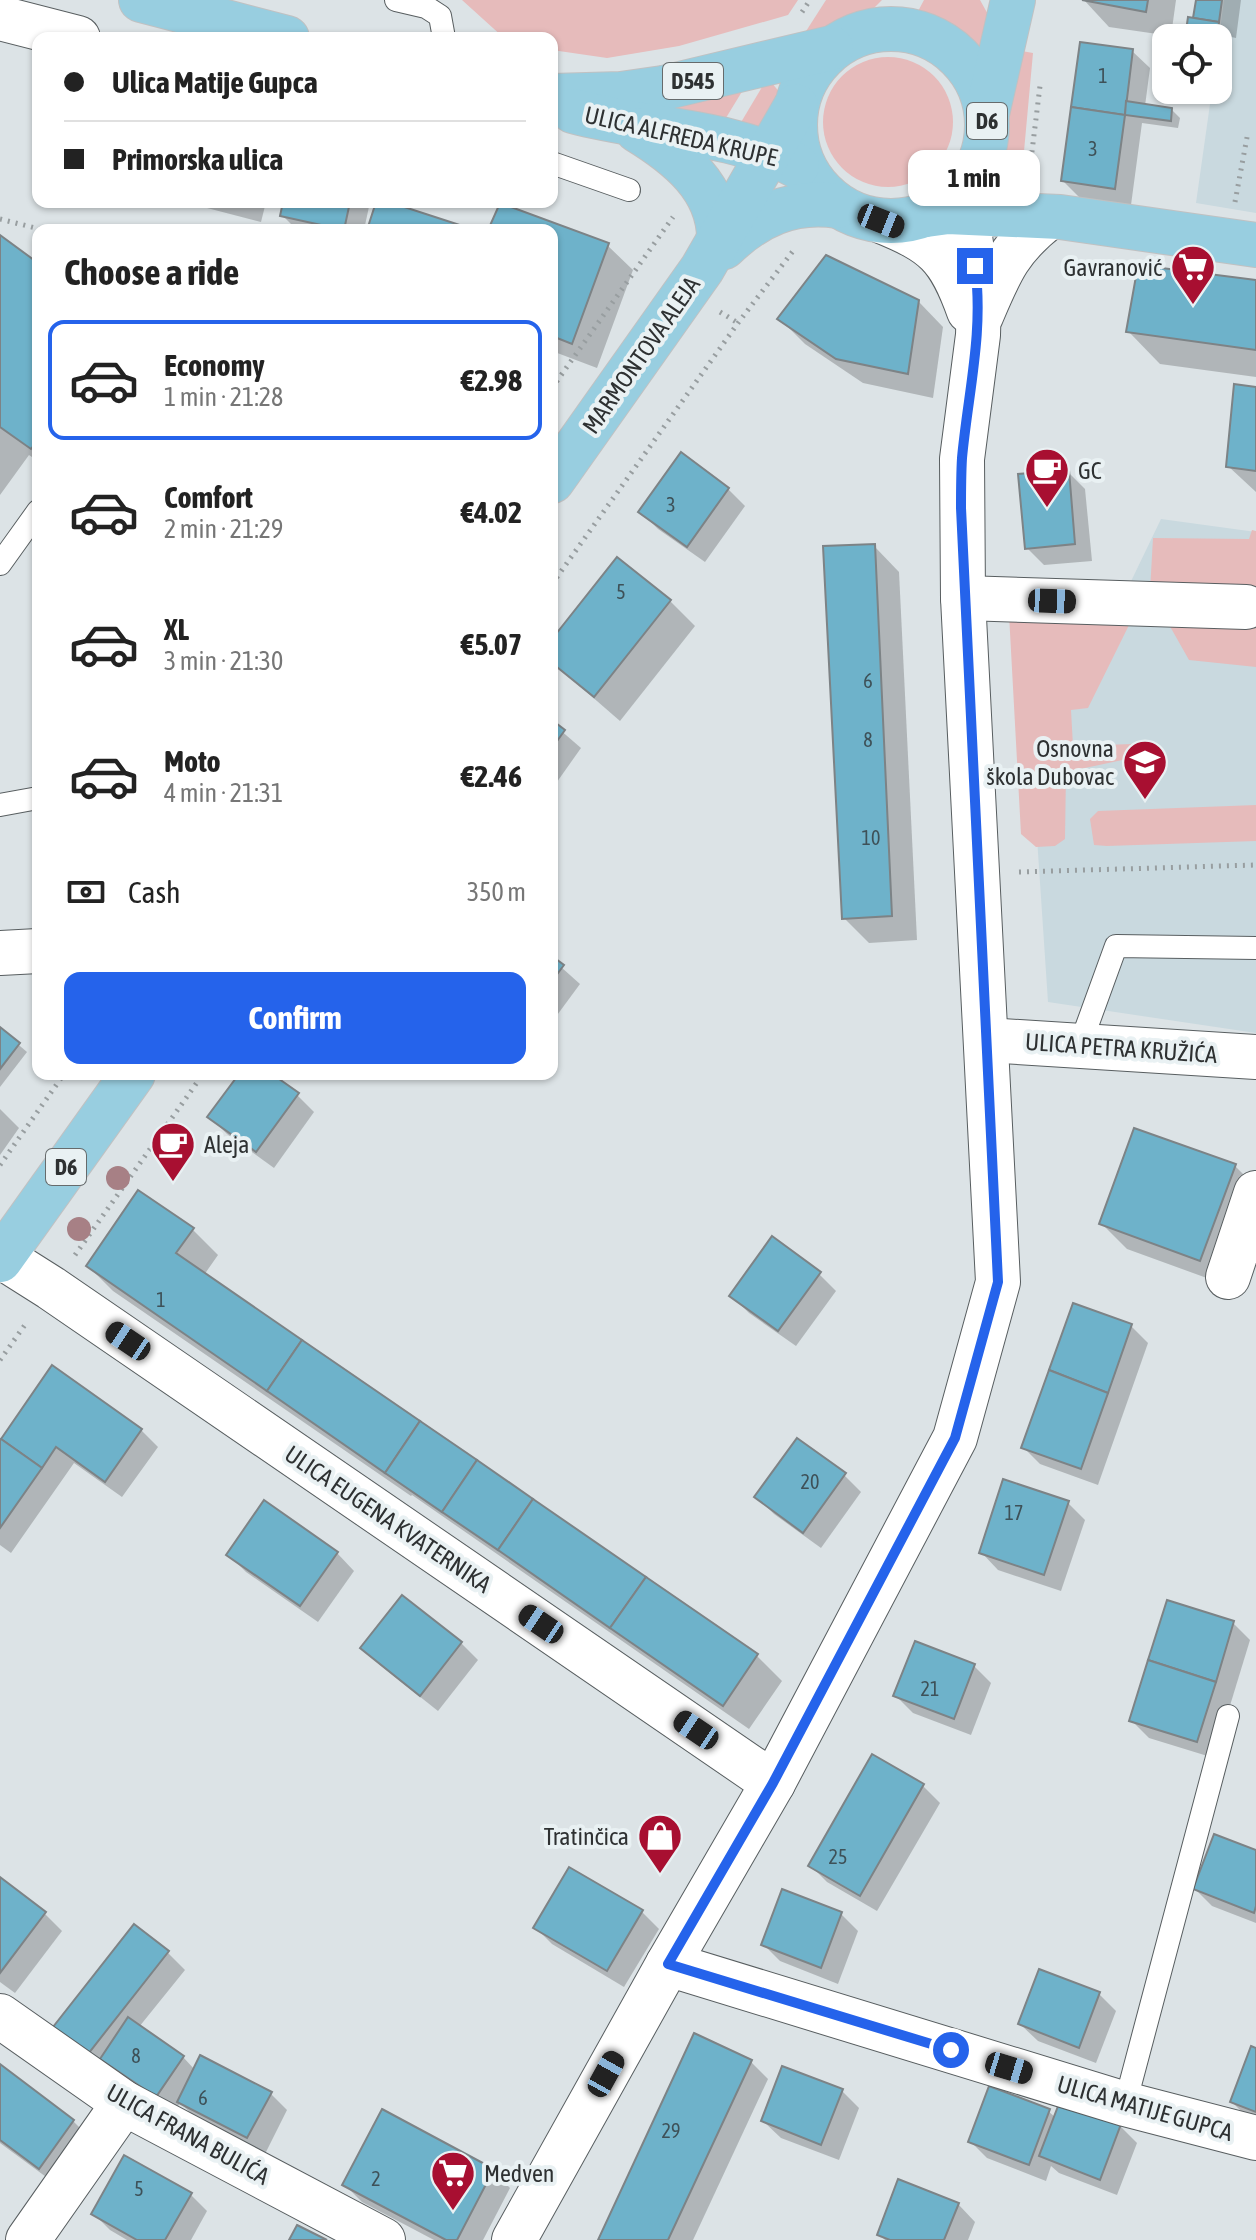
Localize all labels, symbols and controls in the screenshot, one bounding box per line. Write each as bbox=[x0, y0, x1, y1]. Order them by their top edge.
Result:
map controls bbox=[1152, 24, 1232, 104]
button: locate bbox=[1152, 24, 1232, 104]
road number: D545 bbox=[663, 63, 723, 99]
house number: 1 bbox=[1098, 64, 1108, 87]
text: Ulica Matije Gupca bbox=[112, 65, 318, 99]
street label: ULICA ALFREDA KRUPE bbox=[582, 101, 780, 171]
road number: D6 bbox=[967, 103, 1007, 139]
house number: 3 bbox=[1088, 137, 1098, 160]
text: Primorska ulica bbox=[112, 142, 283, 176]
callout: 1 min bbox=[909, 150, 1041, 206]
text: 1 min bbox=[947, 163, 1001, 193]
car bbox=[854, 201, 908, 241]
supermarket icon: Gavranović bbox=[1169, 243, 1217, 306]
route end bbox=[957, 248, 993, 284]
text: Choose a ride bbox=[64, 251, 239, 293]
place label: Gavranović bbox=[1064, 254, 1162, 281]
street label: MARMONTOVA ALEJA bbox=[577, 271, 705, 439]
icon: car bbox=[68, 344, 140, 416]
text: Economy bbox=[164, 348, 265, 382]
text: €2.98 bbox=[461, 363, 522, 397]
text: 1 min · 21:28 bbox=[164, 382, 283, 412]
cafe icon: GC bbox=[1023, 446, 1071, 509]
place label: GC bbox=[1078, 457, 1102, 484]
icon: car bbox=[68, 476, 140, 548]
text: Comfort bbox=[164, 480, 253, 514]
house number: 3 bbox=[666, 493, 676, 516]
text: €4.02 bbox=[461, 495, 522, 529]
text: 2 min · 21:29 bbox=[164, 514, 283, 544]
house number: 5 bbox=[616, 580, 626, 603]
car bbox=[1028, 588, 1076, 614]
icon: car bbox=[68, 608, 140, 680]
text: XL bbox=[164, 612, 189, 646]
text: €5.07 bbox=[461, 627, 522, 661]
text: 3 min · 21:30 bbox=[164, 646, 283, 676]
house number: 6 bbox=[863, 669, 873, 692]
house number: 8 bbox=[863, 728, 873, 751]
place label: Osnovna škola Dubovac bbox=[986, 735, 1114, 790]
school or university icon: Osnovna škola Dubovac bbox=[1121, 738, 1169, 801]
icon: car bbox=[68, 740, 140, 812]
text: Moto bbox=[164, 744, 221, 778]
text: €2.46 bbox=[461, 759, 522, 793]
text: 4 min · 21:31 bbox=[164, 778, 283, 808]
house number: 10 bbox=[862, 826, 880, 849]
icon: cash bbox=[64, 870, 108, 914]
text: Cash bbox=[128, 875, 181, 909]
text: 350 m bbox=[467, 877, 526, 907]
button: Confirm bbox=[64, 972, 526, 1064]
street label: ULICA PETRA KRUŽIĆA bbox=[1024, 1028, 1218, 1068]
cafe icon: Aleja bbox=[149, 1120, 197, 1183]
place label: Aleja bbox=[204, 1131, 249, 1158]
road number: D6 bbox=[46, 1149, 86, 1185]
house number: 1 bbox=[156, 1288, 166, 1311]
car bbox=[101, 1318, 155, 1364]
street label: ULICA EUGENA KVATERNIKA bbox=[280, 1440, 496, 1598]
house number: 20 bbox=[801, 1470, 819, 1493]
house number: 17 bbox=[1005, 1501, 1023, 1524]
car bbox=[514, 1601, 568, 1647]
house number: 21 bbox=[921, 1677, 939, 1700]
car bbox=[669, 1707, 723, 1753]
shop icon: Tratinčica bbox=[636, 1812, 684, 1875]
place label: Tratinčica bbox=[544, 1823, 629, 1850]
house number: 25 bbox=[829, 1845, 847, 1868]
route start bbox=[933, 2032, 969, 2068]
house number: 8 bbox=[131, 2044, 141, 2067]
car bbox=[584, 2047, 628, 2101]
car bbox=[983, 2050, 1035, 2086]
street label: ULICA MATIJE GUPCA bbox=[1054, 2070, 1236, 2146]
street label: ULICA FRANA BULIĆA bbox=[102, 2078, 274, 2190]
house number: 6 bbox=[198, 2086, 208, 2109]
house number: 29 bbox=[662, 2119, 680, 2142]
supermarket icon: Medven bbox=[429, 2149, 477, 2212]
place label: Medven bbox=[484, 2160, 554, 2187]
house number: 2 bbox=[371, 2167, 381, 2190]
house number: 5 bbox=[134, 2177, 144, 2200]

